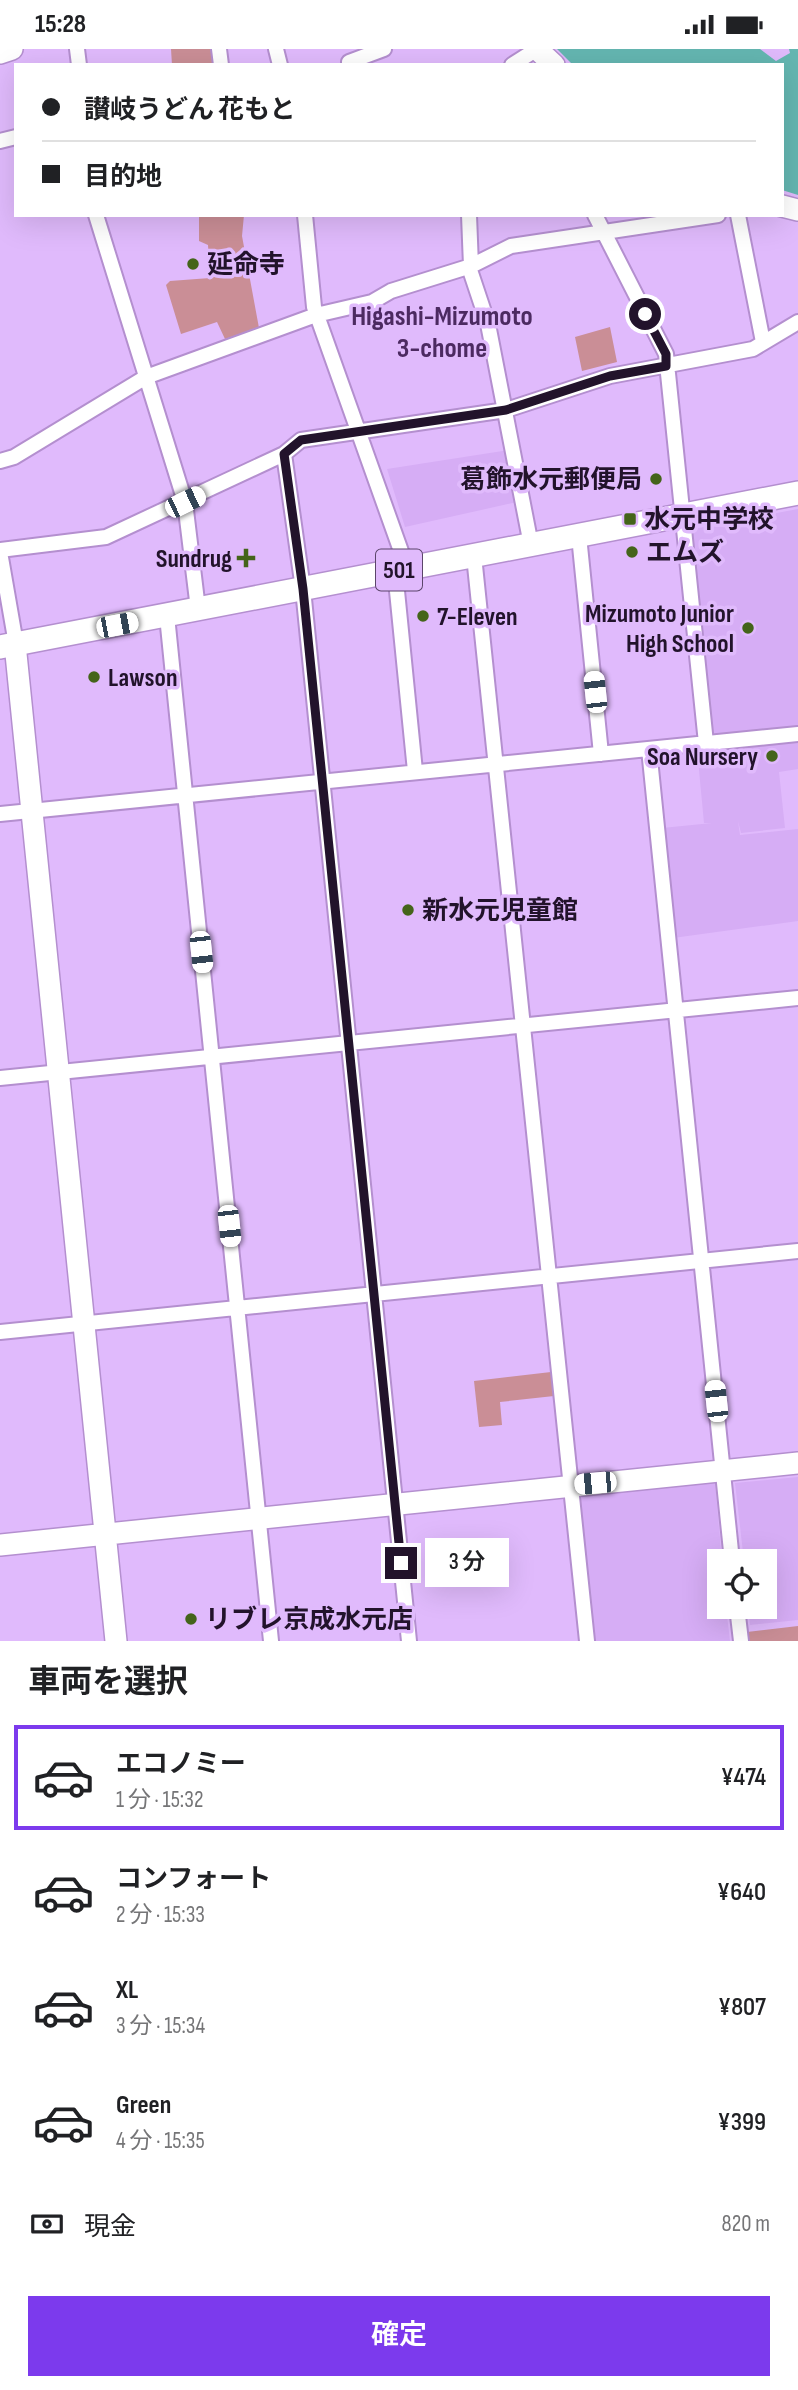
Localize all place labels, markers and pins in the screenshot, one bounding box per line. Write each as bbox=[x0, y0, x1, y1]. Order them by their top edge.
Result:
place label: 延命寺 bbox=[207, 250, 285, 281]
marker: 延命寺 bbox=[185, 256, 201, 272]
place label: 葛飾水元郵便局 bbox=[460, 465, 642, 496]
marker: 葛飾水元郵便局 bbox=[648, 471, 664, 487]
place label: 水元中学校 bbox=[644, 505, 774, 536]
marker: 水元中学校 bbox=[622, 511, 638, 527]
place label: エムズ bbox=[646, 538, 724, 569]
place label: Sundrug bbox=[156, 544, 232, 575]
marker: エムズ bbox=[624, 544, 640, 560]
marker: Sundrug bbox=[238, 550, 254, 566]
place label: Mizumoto Junior High School bbox=[585, 599, 734, 660]
place label: 7-Eleven bbox=[437, 602, 518, 633]
marker: 7-Eleven bbox=[415, 608, 431, 624]
marker: Mizumoto Junior High School bbox=[740, 620, 756, 636]
place label: Lawson bbox=[108, 663, 177, 694]
marker: Lawson bbox=[86, 669, 102, 685]
place label: Soa Nursery bbox=[647, 742, 758, 773]
marker: Soa Nursery bbox=[764, 748, 780, 764]
place label: 新水元児童館 bbox=[422, 896, 578, 927]
marker: 新水元児童館 bbox=[400, 902, 416, 918]
place label: リブレ京成水元店 bbox=[205, 1605, 413, 1636]
marker: リブレ京成水元店 bbox=[183, 1611, 199, 1627]

